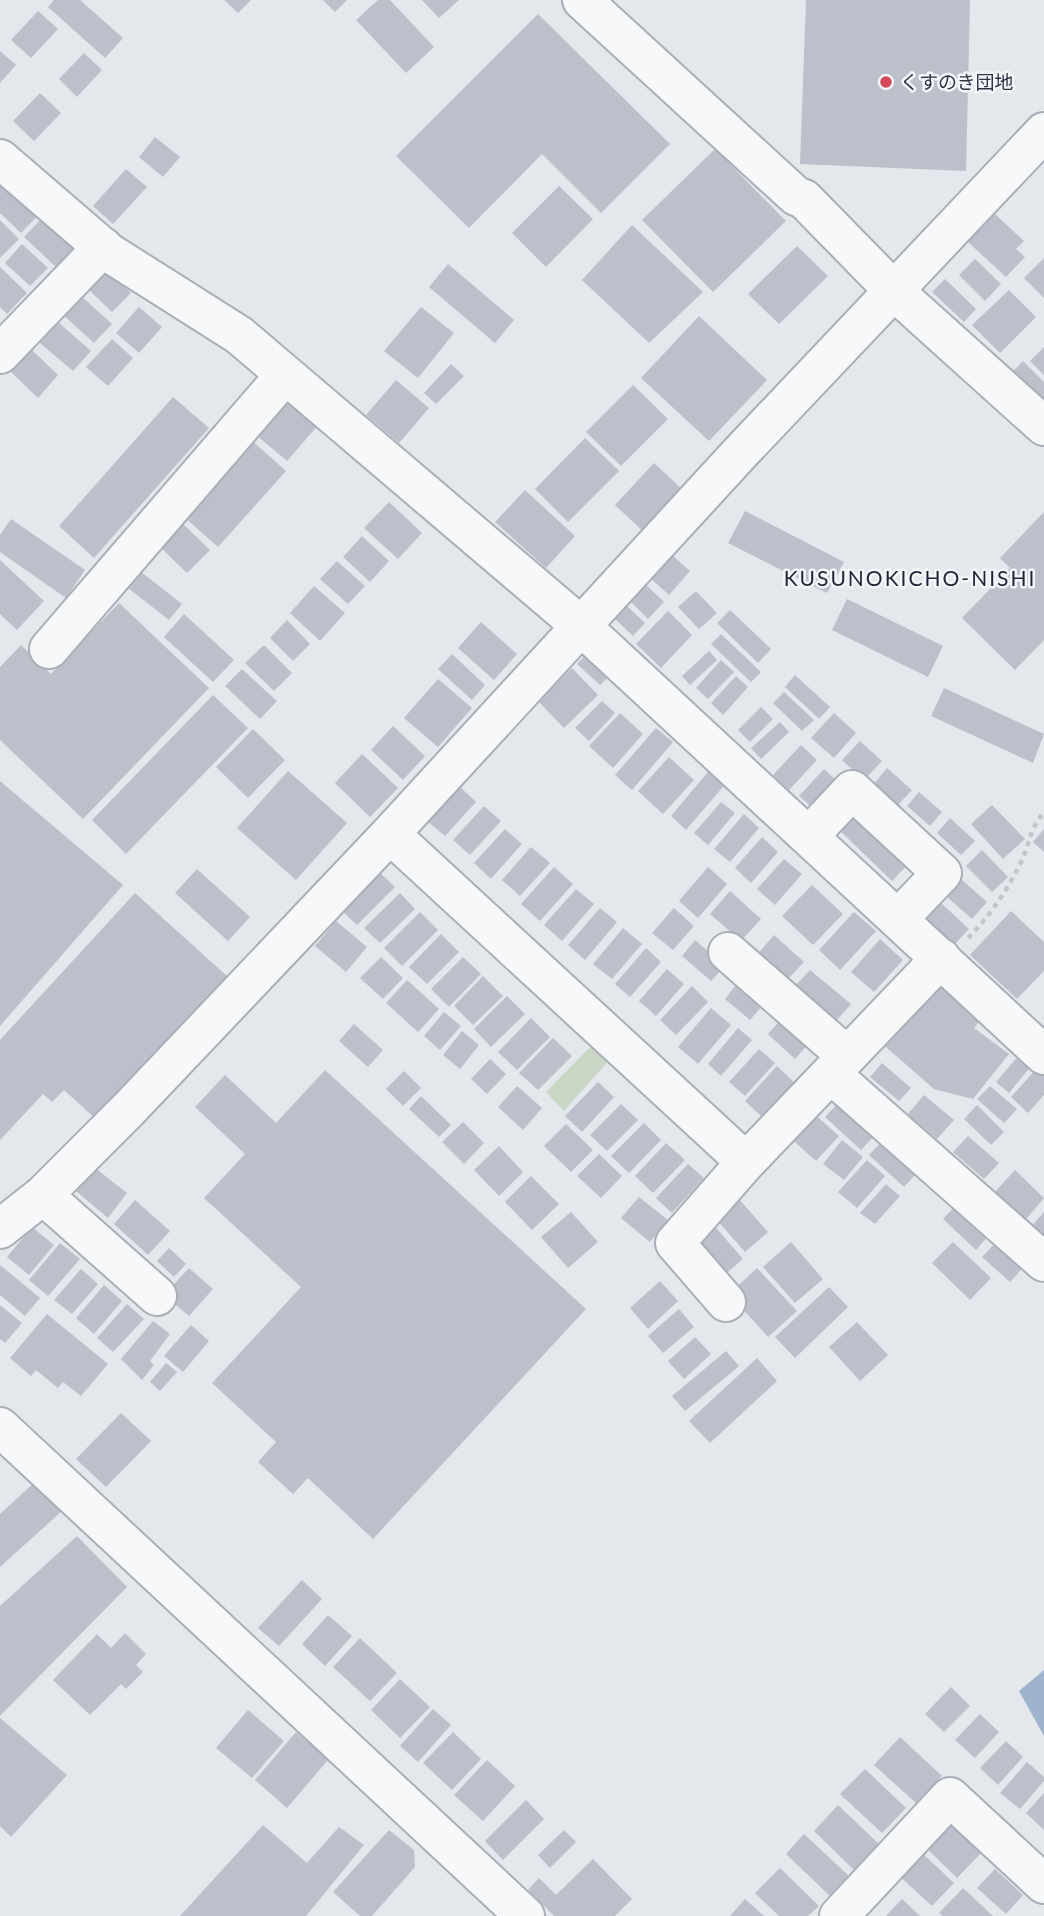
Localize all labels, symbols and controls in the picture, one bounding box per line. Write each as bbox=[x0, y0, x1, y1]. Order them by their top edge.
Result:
place label: くすのき団地 bbox=[900, 70, 1013, 93]
marker: くすのき団地 bbox=[878, 74, 894, 90]
district label: KUSUNOKICHO-NISHI bbox=[784, 565, 1036, 590]

